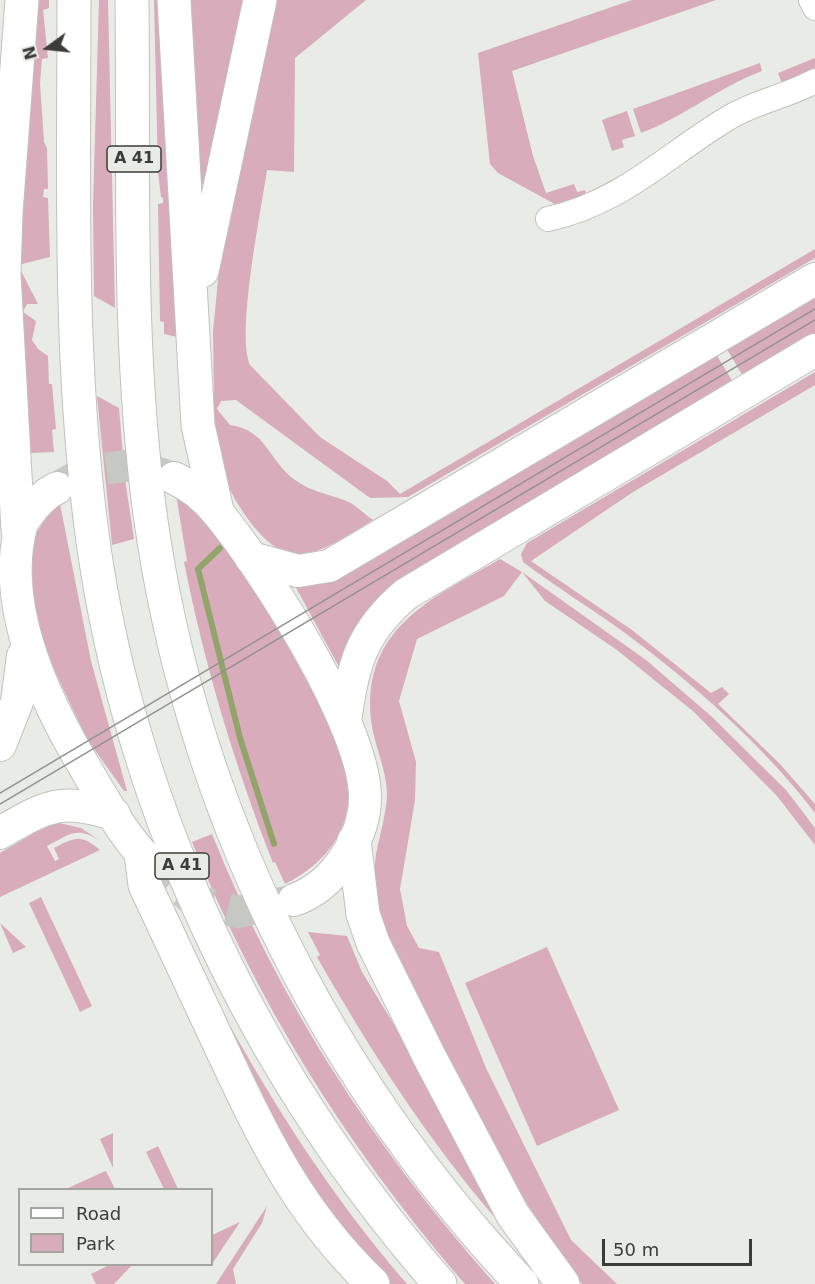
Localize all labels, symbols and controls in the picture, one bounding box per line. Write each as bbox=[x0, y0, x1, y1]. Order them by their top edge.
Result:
north arrow bbox=[18, 18, 78, 78]
text: N bbox=[19, 44, 41, 62]
road number: A 41 bbox=[107, 146, 161, 172]
road number: A 41 bbox=[155, 853, 209, 879]
legend bbox=[18, 1188, 213, 1266]
text: Road bbox=[76, 1203, 121, 1224]
scale bar bbox=[605, 1227, 755, 1265]
text: Park bbox=[76, 1233, 115, 1254]
text: 50 m bbox=[613, 1239, 659, 1260]

